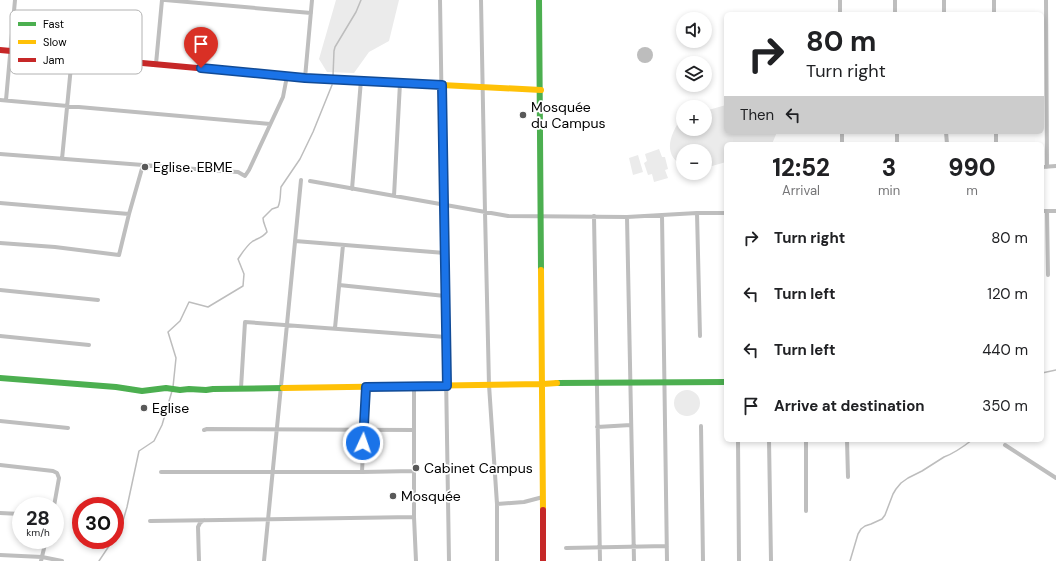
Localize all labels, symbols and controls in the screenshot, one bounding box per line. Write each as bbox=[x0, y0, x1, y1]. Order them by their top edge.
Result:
legend bbox=[10, 10, 142, 74]
map controls bbox=[676, 12, 712, 180]
button: sound bbox=[676, 12, 712, 48]
text: Fast bbox=[43, 17, 64, 31]
text: 80 m bbox=[806, 23, 876, 60]
pin bbox=[184, 27, 218, 68]
icon: right bbox=[740, 28, 792, 80]
icon: arrive bbox=[190, 33, 212, 55]
text: Slow bbox=[43, 35, 67, 49]
text: Jam bbox=[43, 53, 64, 67]
button: layers bbox=[676, 56, 712, 92]
text: Turn right bbox=[806, 59, 886, 83]
place label: Mosquée du Campus bbox=[531, 98, 605, 132]
button: + bbox=[676, 100, 712, 136]
icon: left bbox=[782, 104, 804, 126]
text: Then bbox=[740, 105, 774, 125]
marker: Mosquée du Campus bbox=[518, 110, 528, 120]
button: − bbox=[676, 144, 712, 180]
text: 12:52 bbox=[772, 152, 830, 183]
text: 3 bbox=[882, 152, 896, 183]
text: 990 bbox=[948, 152, 996, 183]
place label: Eglise. EBME bbox=[153, 158, 233, 176]
marker: Eglise. EBME bbox=[140, 162, 150, 172]
text: Arrival bbox=[782, 182, 820, 199]
text: min bbox=[878, 182, 900, 199]
text: m bbox=[966, 182, 978, 199]
icon: right bbox=[740, 227, 762, 249]
text: Turn right bbox=[774, 228, 845, 248]
text: 80 m bbox=[991, 228, 1028, 248]
icon: left bbox=[740, 283, 762, 305]
text: Turn left bbox=[774, 284, 835, 304]
text: 120 m bbox=[987, 284, 1028, 304]
icon: left bbox=[740, 339, 762, 361]
text: Turn left bbox=[774, 340, 835, 360]
text: 440 m bbox=[982, 340, 1028, 360]
icon: arrive bbox=[740, 395, 762, 417]
text: Arrive at destination bbox=[774, 396, 925, 416]
text: 350 m bbox=[982, 396, 1028, 416]
place label: Eglise bbox=[152, 399, 189, 417]
marker: Eglise bbox=[139, 403, 149, 413]
position arrow bbox=[342, 422, 384, 464]
place label: Cabinet Campus bbox=[424, 459, 533, 477]
marker: Cabinet Campus bbox=[411, 463, 421, 473]
place label: Mosquée bbox=[401, 487, 461, 505]
marker: Mosquée bbox=[388, 491, 398, 501]
speed limit sign: 30 bbox=[72, 497, 124, 549]
text: 28 bbox=[26, 505, 50, 531]
text: km/h bbox=[26, 526, 50, 539]

